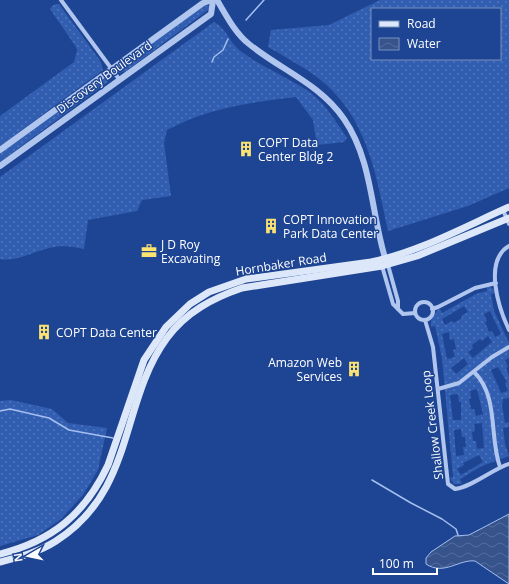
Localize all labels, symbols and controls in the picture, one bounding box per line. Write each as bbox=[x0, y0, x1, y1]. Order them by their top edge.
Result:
legend bbox=[371, 8, 501, 60]
text: Road bbox=[407, 15, 436, 32]
text: Water bbox=[407, 35, 441, 52]
street label: Discovery Boulevard bbox=[53, 37, 155, 117]
place label: COPT Data Center Bldg 2 bbox=[258, 134, 333, 165]
building icon: COPT Data Center Bldg 2 bbox=[237, 140, 255, 158]
place label: COPT Innovation Park Data Center bbox=[283, 211, 378, 242]
building icon: COPT Innovation Park Data Center bbox=[262, 217, 280, 235]
place label: J D Roy Excavating bbox=[160, 236, 221, 267]
office icon: J D Roy Excavating bbox=[140, 242, 158, 260]
street label: Hornbaker Road bbox=[234, 248, 328, 280]
building icon: COPT Data Center bbox=[35, 323, 53, 341]
place label: COPT Data Center bbox=[56, 324, 157, 341]
place label: Amazon Web Services bbox=[268, 354, 342, 385]
building icon: Amazon Web Services bbox=[345, 360, 363, 378]
street label: Shallow Creek Loop bbox=[417, 370, 447, 480]
north arrow bbox=[8, 536, 48, 576]
scale bar bbox=[373, 550, 437, 576]
text: N bbox=[10, 552, 26, 563]
text: 100 m bbox=[379, 555, 414, 572]

